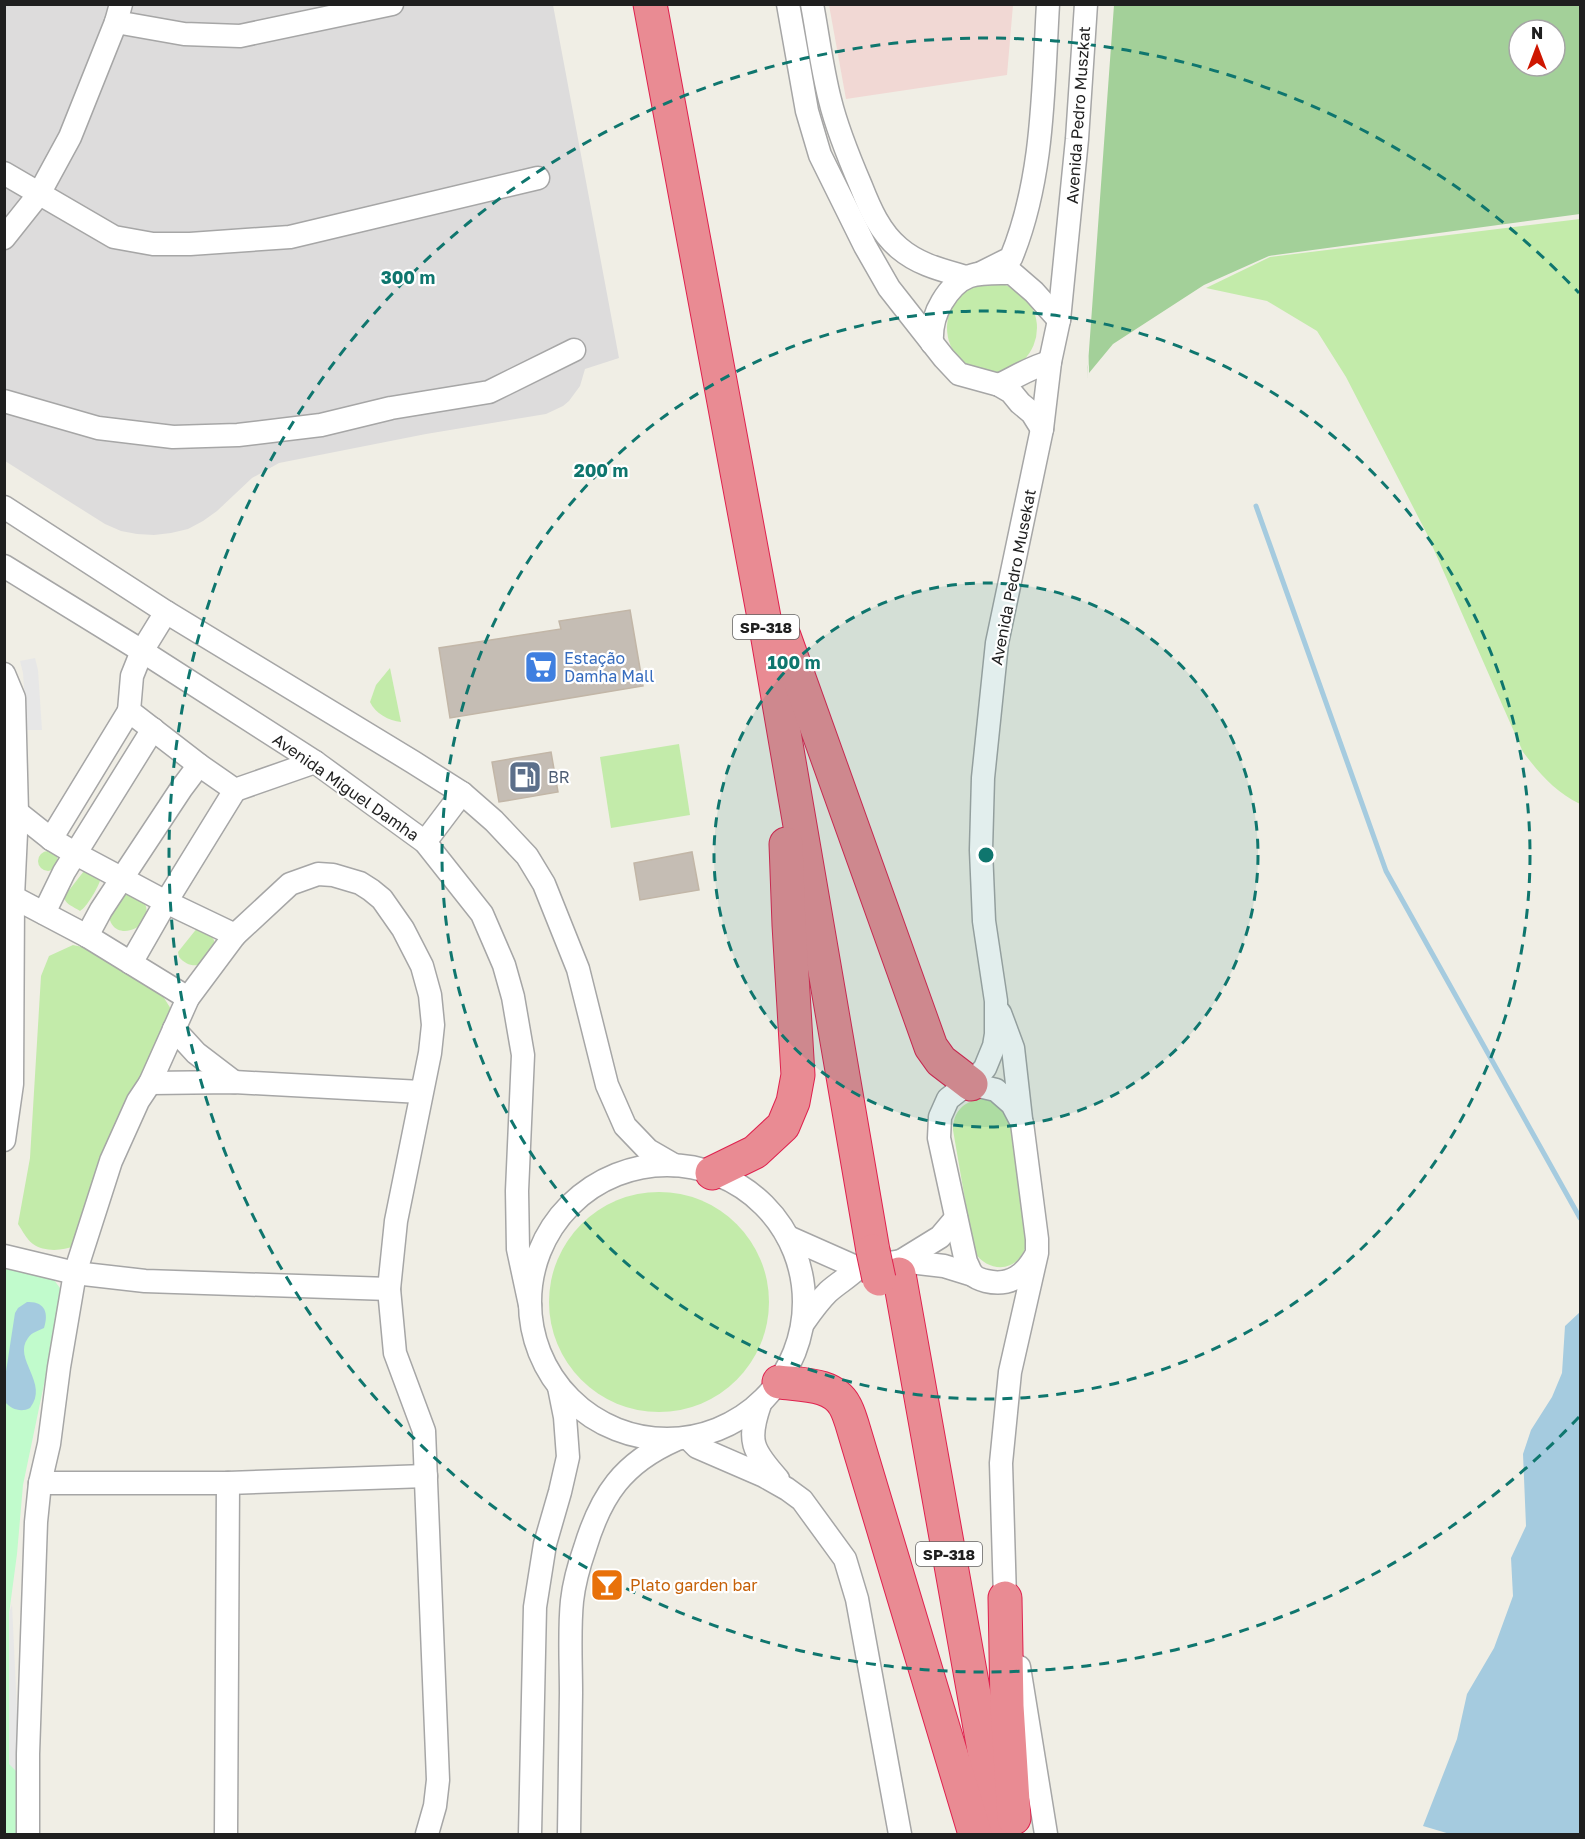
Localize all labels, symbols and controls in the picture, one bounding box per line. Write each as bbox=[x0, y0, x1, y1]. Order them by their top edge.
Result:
north arrow bbox=[1507, 18, 1567, 78]
text: N bbox=[1531, 23, 1543, 43]
street label: Avenida Pedro Muszkat bbox=[1062, 25, 1094, 205]
text: 300 m bbox=[381, 266, 435, 288]
text: 200 m bbox=[574, 459, 628, 481]
street label: Avenida Pedro Musekat bbox=[986, 487, 1040, 667]
road number: SP-318 bbox=[733, 615, 799, 639]
place label: Estação Damha Mall bbox=[564, 648, 654, 686]
supermarket icon: Estação Damha Mall bbox=[523, 649, 559, 685]
text: 100 m bbox=[768, 651, 820, 673]
street label: Avenida Miguel Damha bbox=[269, 729, 423, 845]
fuel station icon: BR bbox=[507, 759, 543, 795]
place label: BR bbox=[548, 767, 570, 787]
centre of rings bbox=[976, 845, 996, 865]
road number: SP-318 bbox=[916, 1542, 982, 1566]
bar icon: Plato garden bar bbox=[589, 1567, 625, 1603]
place label: Plato garden bar bbox=[630, 1575, 758, 1595]

